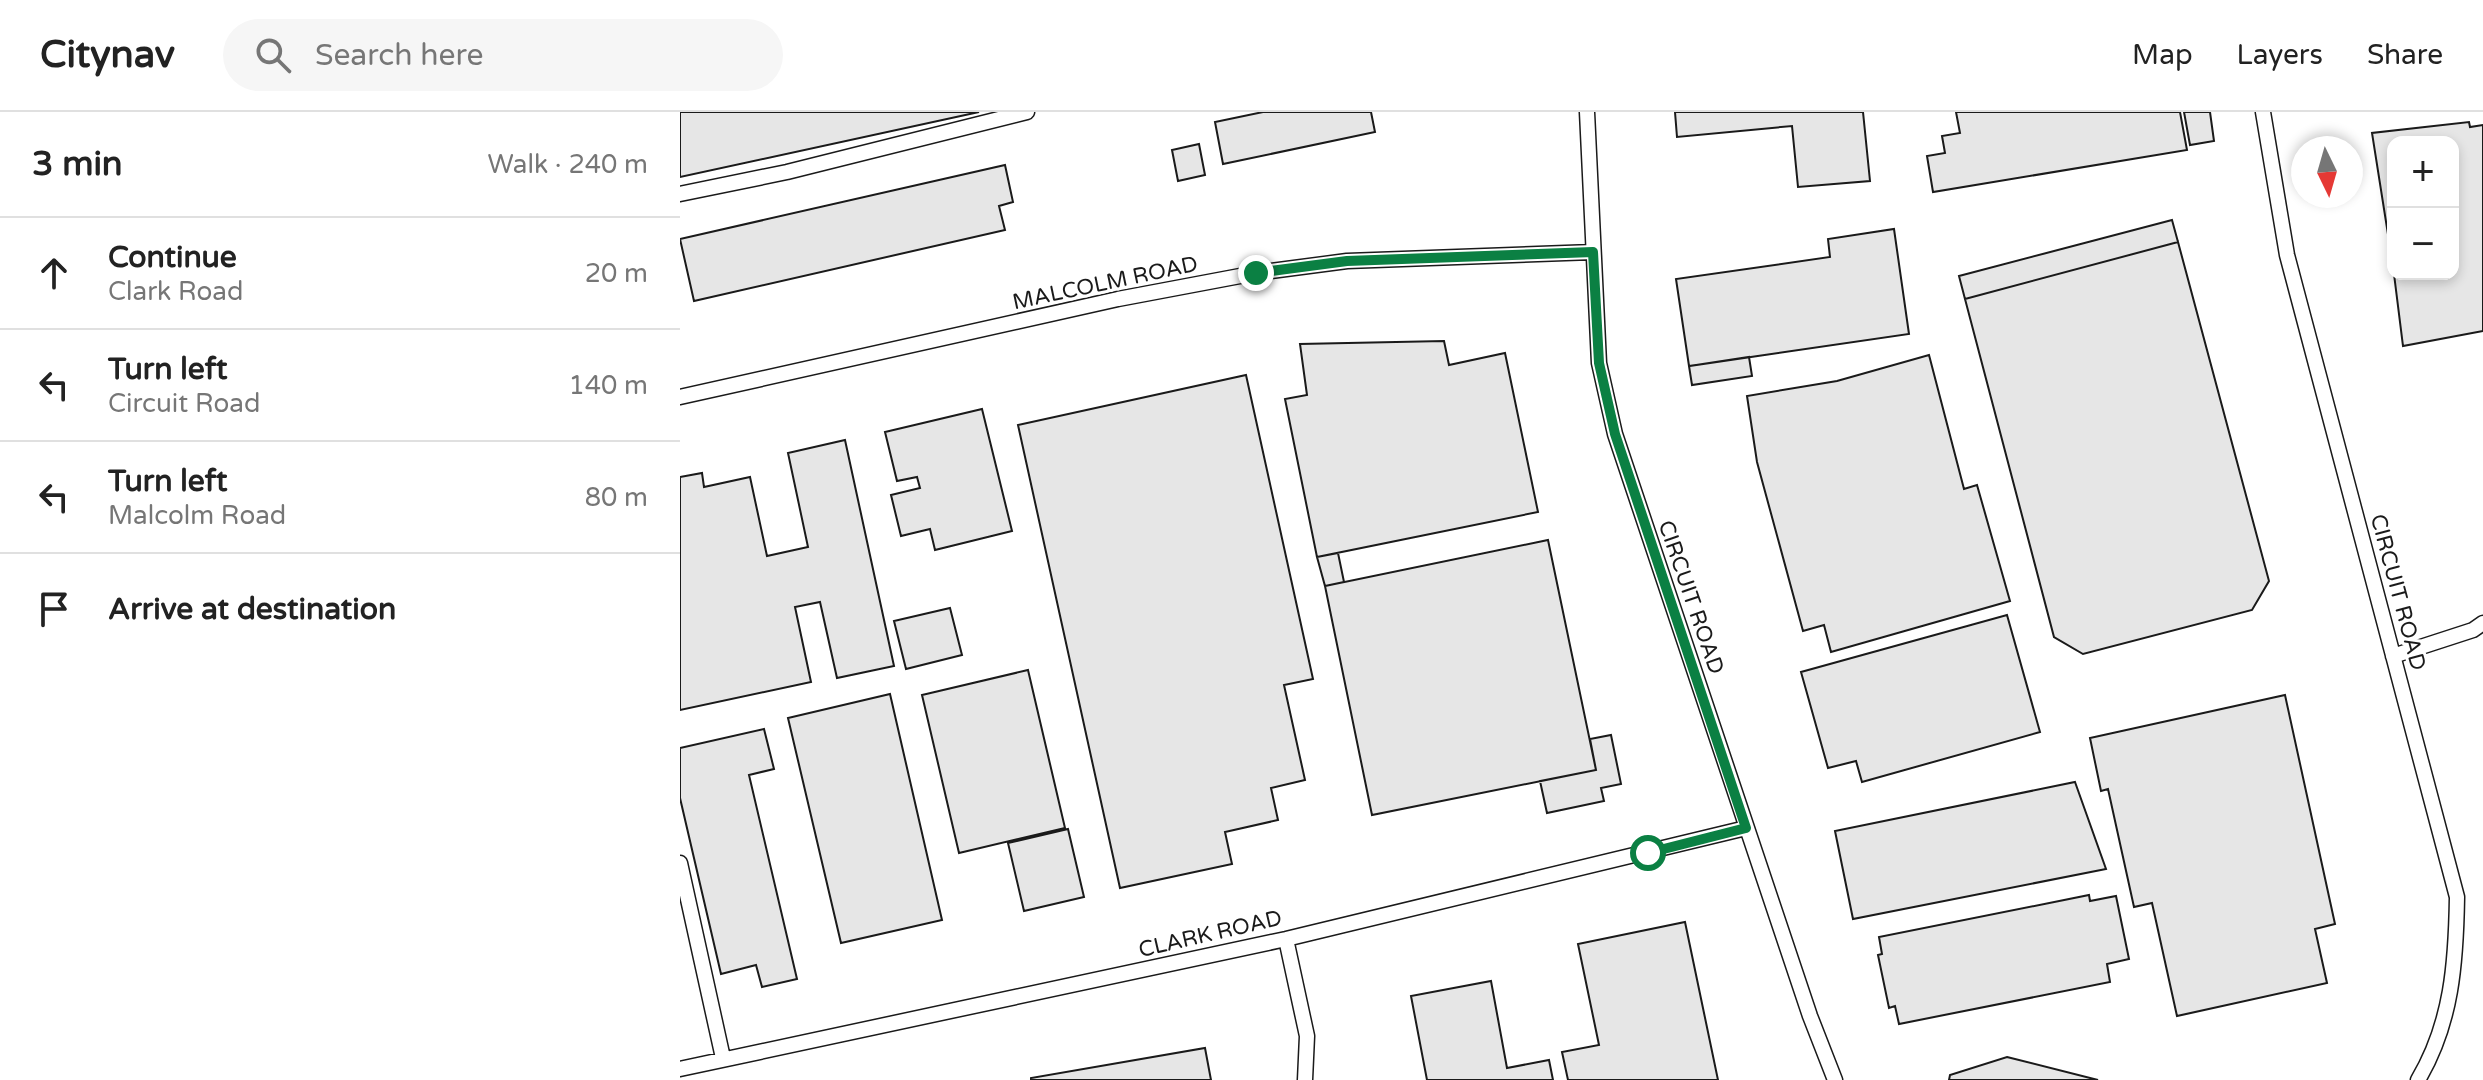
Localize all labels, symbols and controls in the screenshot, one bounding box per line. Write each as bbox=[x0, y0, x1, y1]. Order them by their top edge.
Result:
search box bbox=[223, 19, 783, 91]
text: Citynav bbox=[40, 32, 175, 78]
icon: search bbox=[251, 33, 295, 77]
text: Search here bbox=[315, 37, 484, 74]
text: Map bbox=[2132, 38, 2193, 72]
text: Layers bbox=[2237, 38, 2323, 72]
text: Share bbox=[2367, 38, 2443, 72]
north arrow bbox=[2291, 136, 2363, 208]
map controls bbox=[2387, 136, 2459, 280]
button: + bbox=[2387, 136, 2459, 208]
text: 3 min bbox=[32, 144, 123, 185]
text: Walk · 240 m bbox=[488, 149, 648, 180]
button: − bbox=[2387, 208, 2459, 280]
text: Continue bbox=[108, 239, 237, 276]
icon: ahead bbox=[32, 251, 76, 295]
street label: MALCOLM ROAD bbox=[1010, 251, 1200, 315]
route end bbox=[1238, 255, 1274, 291]
text: 20 m bbox=[585, 258, 648, 289]
text: Clark Road bbox=[108, 276, 243, 307]
text: Turn left bbox=[108, 351, 227, 388]
icon: left bbox=[32, 363, 76, 407]
text: 140 m bbox=[568, 370, 648, 401]
text: Circuit Road bbox=[108, 388, 260, 419]
text: Turn left bbox=[108, 463, 227, 500]
icon: left bbox=[32, 475, 76, 519]
text: 80 m bbox=[585, 482, 648, 513]
text: Malcolm Road bbox=[108, 500, 286, 531]
street label: CIRCUIT ROAD bbox=[2365, 511, 2431, 673]
street label: CIRCUIT ROAD bbox=[1653, 517, 1730, 678]
icon: arrive bbox=[32, 587, 76, 631]
text: Arrive at destination bbox=[108, 591, 396, 628]
route start bbox=[1630, 835, 1666, 871]
street label: CLARK ROAD bbox=[1136, 905, 1284, 963]

